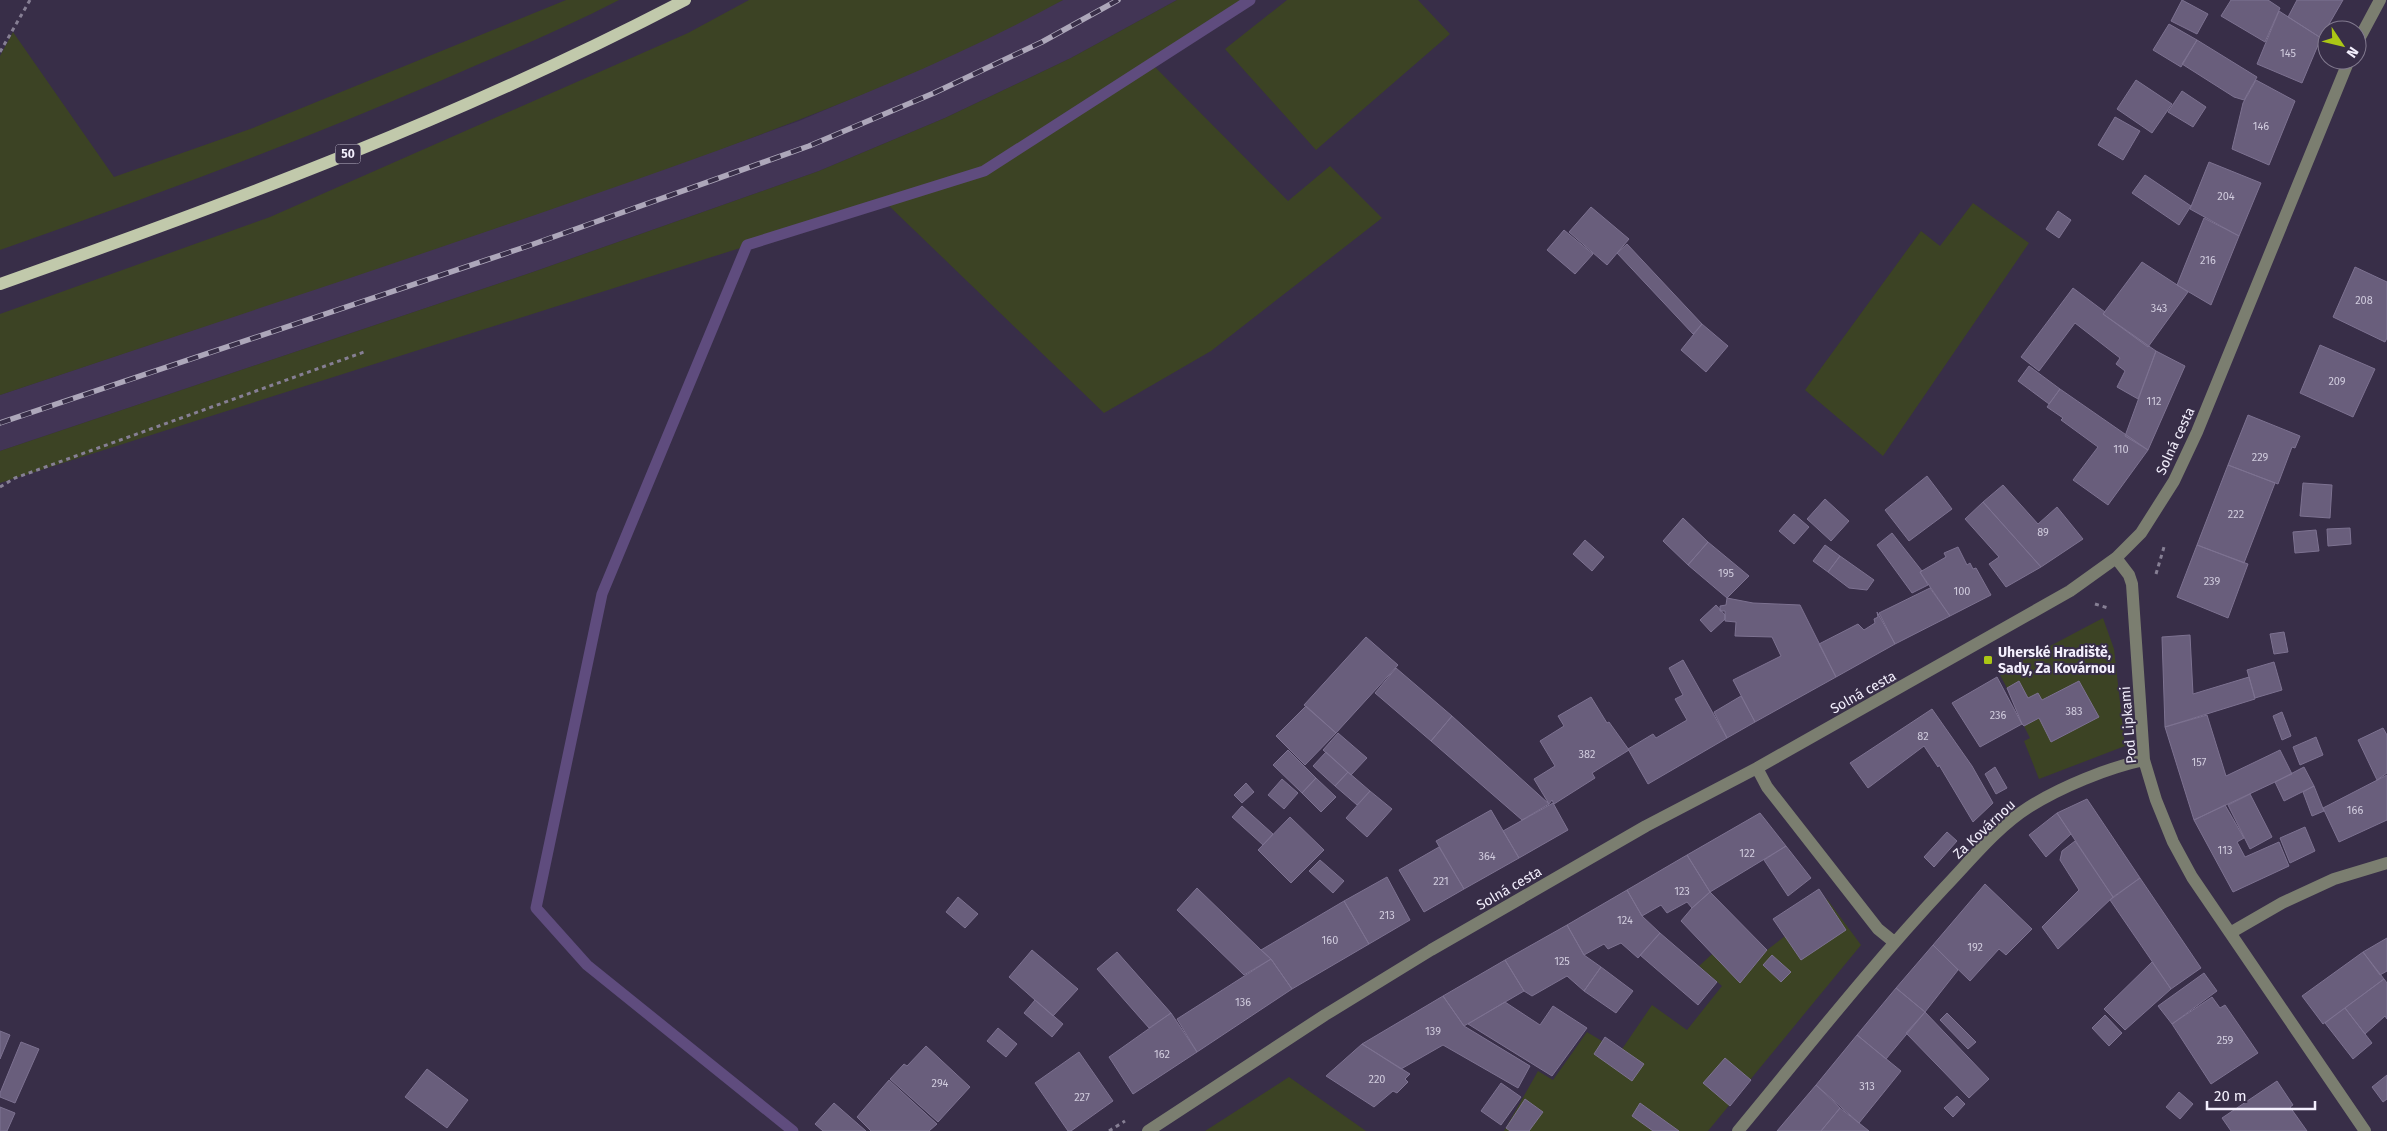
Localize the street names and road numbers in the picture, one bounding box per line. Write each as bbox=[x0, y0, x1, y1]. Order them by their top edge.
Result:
road number: 50 bbox=[336, 144, 360, 164]
street label: Solná cesta bbox=[2152, 405, 2198, 478]
street label: Solná cesta bbox=[1827, 667, 1899, 717]
street label: Pod Lipkami bbox=[2117, 685, 2140, 764]
street label: Za Kovárnou bbox=[1950, 796, 2019, 862]
street label: Solná cesta bbox=[1474, 863, 1545, 914]

